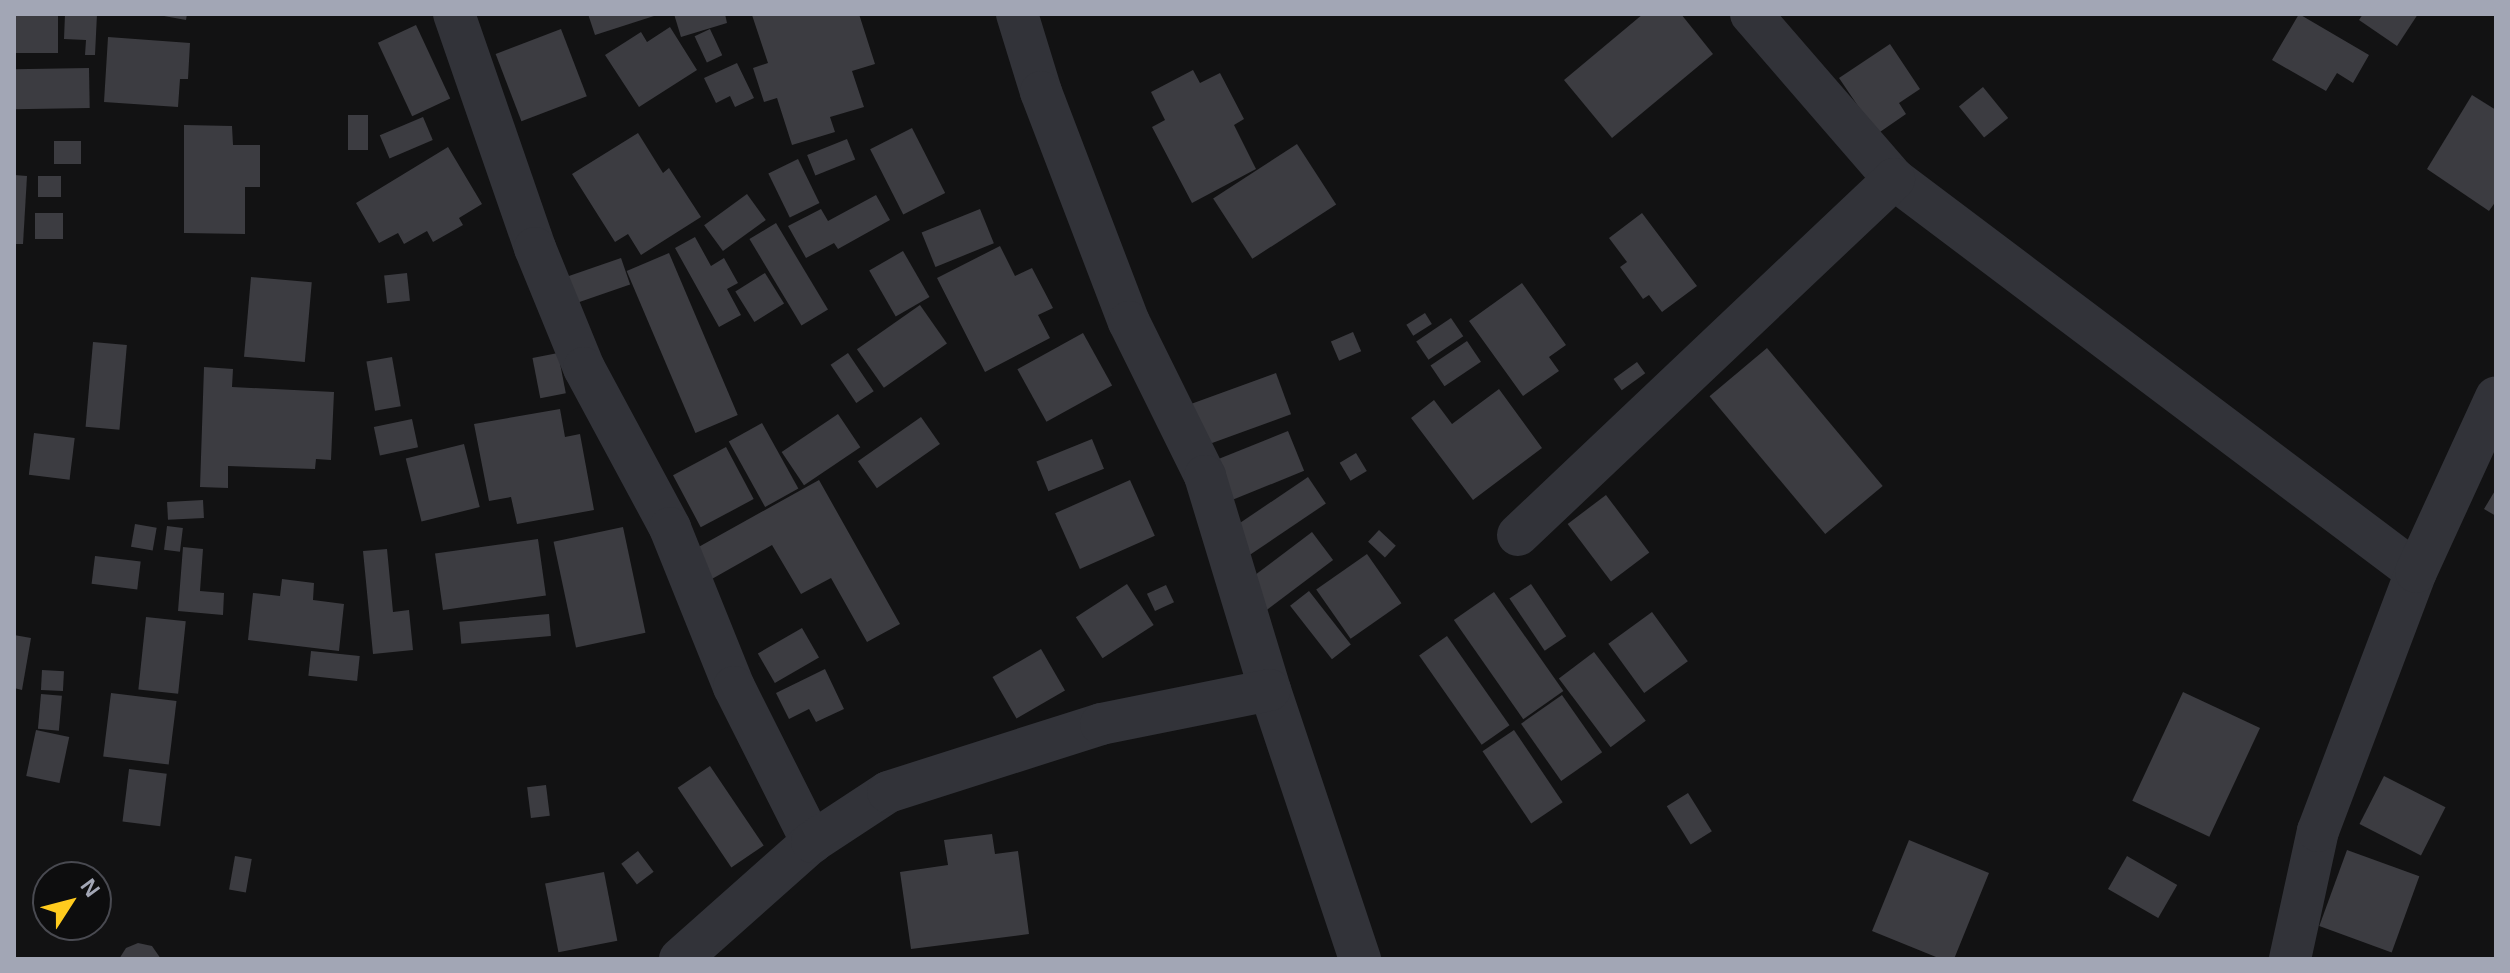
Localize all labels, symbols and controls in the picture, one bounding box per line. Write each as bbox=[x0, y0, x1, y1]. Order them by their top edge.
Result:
north arrow bbox=[32, 861, 112, 941]
text: N bbox=[75, 874, 105, 902]

